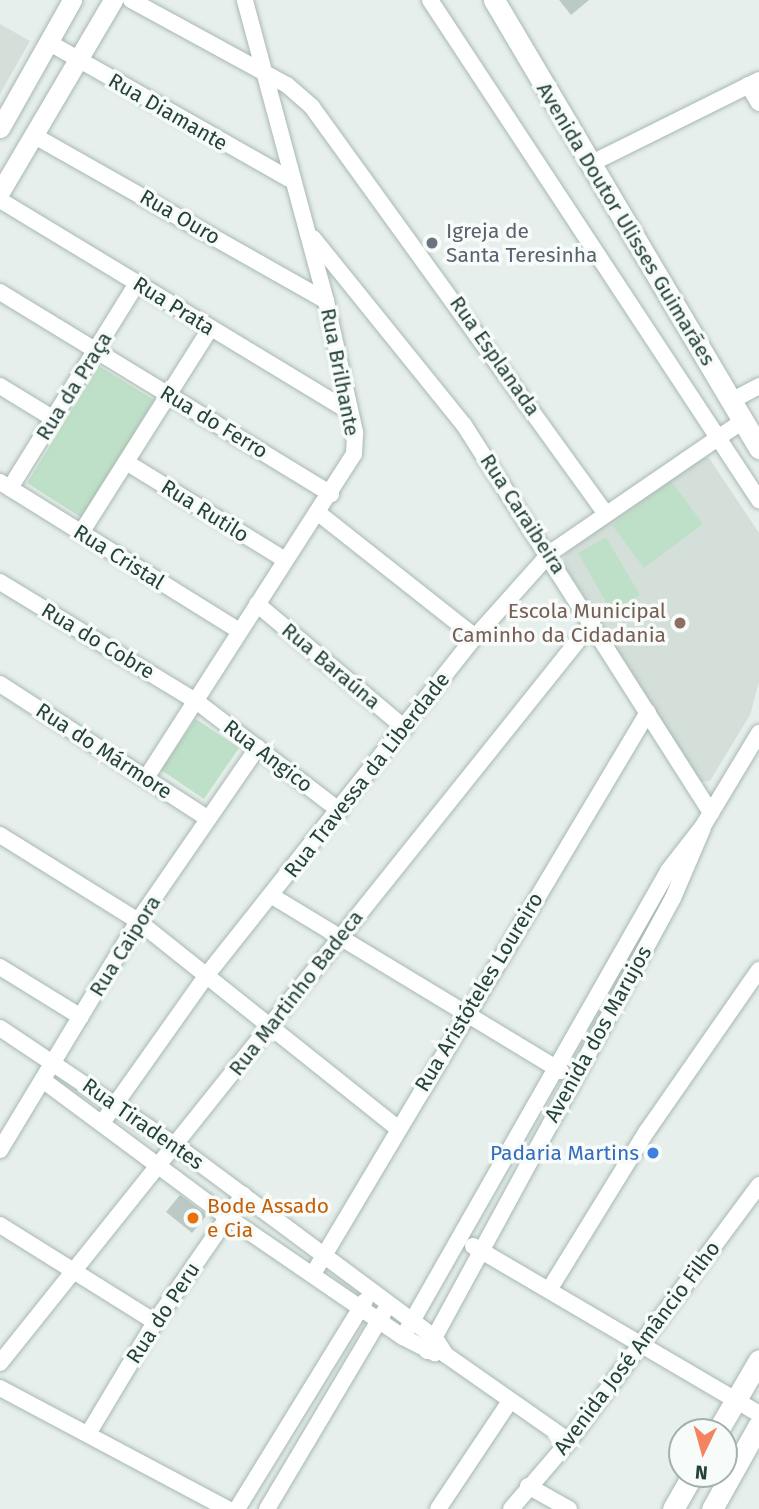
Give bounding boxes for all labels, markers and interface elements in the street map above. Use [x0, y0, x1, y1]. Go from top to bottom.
street label: Rua Diamante [104, 68, 232, 156]
street label: Avenida Doutor Ulisses Guimarães [531, 78, 721, 370]
street label: Rua Ouro [135, 184, 225, 250]
place label: Igreja de Santa Teresinha [446, 218, 597, 268]
marker: Igreja de Santa Teresinha [424, 235, 440, 251]
street label: Rua Prata [129, 271, 219, 341]
street label: Rua Esplanada [444, 291, 546, 421]
street label: Rua Brilhante [315, 306, 365, 438]
street label: Rua da Praça [31, 327, 117, 445]
street label: Rua do Ferro [156, 380, 272, 464]
street label: Rua Caraibeira [475, 449, 571, 579]
street label: Rua Rutilo [156, 474, 254, 548]
street label: Rua Cristal [69, 519, 169, 595]
street label: Rua do Cobre [37, 597, 159, 685]
place label: Escola Municipal Caminho da Cidadania [452, 598, 666, 648]
marker: Escola Municipal Caminho da Cidadania [672, 615, 688, 631]
street label: Rua Baraúna [277, 618, 385, 714]
street label: Rua Travessa da Liberdade [279, 667, 455, 883]
street label: Rua do Mármore [31, 698, 177, 804]
street label: Rua Angico [218, 714, 318, 798]
street label: Rua Aristóteles Loureiro [410, 888, 548, 1096]
street label: Rua Caipora [84, 891, 166, 1001]
street label: Rua Martinho Badeca [224, 905, 368, 1081]
street label: Avenida dos Marujos [539, 941, 657, 1127]
street label: Rua Tiradentes [77, 1073, 209, 1175]
place label: Padaria Martins [490, 1140, 639, 1166]
marker: Padaria Martins [645, 1145, 661, 1161]
place label: Bode Assado e Cia [207, 1193, 329, 1243]
marker: Bode Assado e Cia [185, 1210, 201, 1226]
street label: Avenida José Amâncio Filho [548, 1236, 726, 1460]
street label: Rua do Peru [121, 1258, 205, 1368]
north arrow [668, 1418, 738, 1488]
text: N [694, 1460, 709, 1484]

